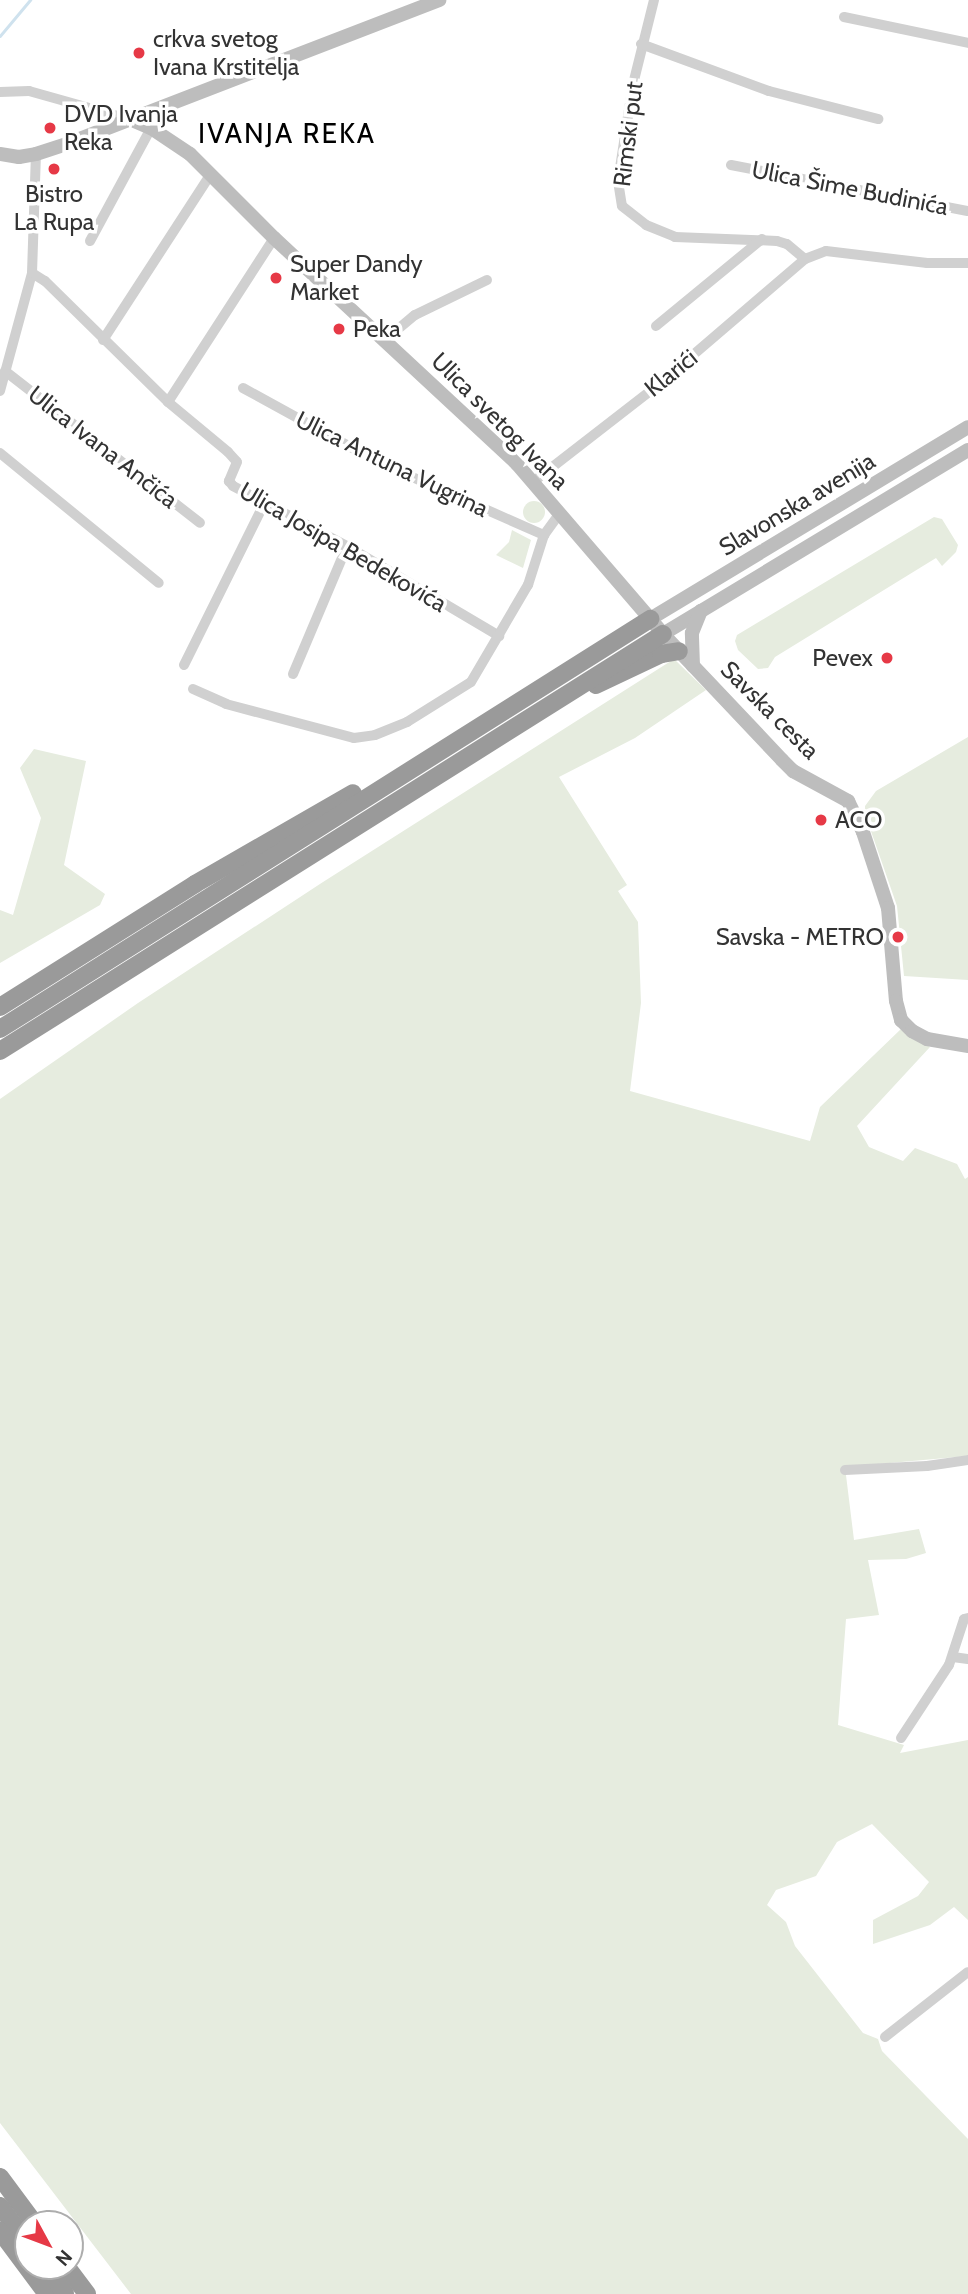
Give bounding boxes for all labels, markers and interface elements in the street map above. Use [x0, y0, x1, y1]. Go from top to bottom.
place label: crkva svetog Ivana Krstitelja [153, 25, 299, 81]
marker: crkva svetog Ivana Krstitelja [131, 45, 147, 61]
street label: Rimski put [607, 80, 649, 188]
place label: DVD Ivanja Reka [64, 100, 178, 156]
district label: IVANJA REKA [199, 116, 375, 150]
marker: DVD Ivanja Reka [42, 120, 58, 136]
street label: Ulica Šime Budinića [749, 155, 951, 221]
marker: Bistro La Rupa [46, 161, 62, 177]
place label: Bistro La Rupa [14, 180, 94, 236]
place label: Super Dandy Market [290, 250, 423, 306]
marker: Super Dandy Market [268, 270, 284, 286]
place label: Peka [353, 315, 401, 343]
marker: Peka [331, 321, 347, 337]
street label: Klarići [639, 343, 703, 403]
street label: Ulica svetog Ivana [425, 346, 575, 496]
street label: Ulica Ivana Ančića [23, 380, 183, 514]
street label: Ulica Antuna Vugrina [291, 405, 493, 523]
street label: Slavonska avenija [714, 446, 880, 562]
street label: Ulica Josipa Bedekovića [234, 476, 452, 618]
place label: Pevex [812, 644, 873, 672]
marker: Pevex [879, 650, 895, 666]
street label: Savska cesta [715, 655, 825, 765]
place label: ACO [835, 806, 882, 834]
marker: ACO [813, 812, 829, 828]
place label: Savska - METRO [716, 923, 884, 951]
marker: Savska - METRO [890, 929, 906, 945]
north arrow [14, 2210, 84, 2280]
text: N [51, 2245, 77, 2270]

